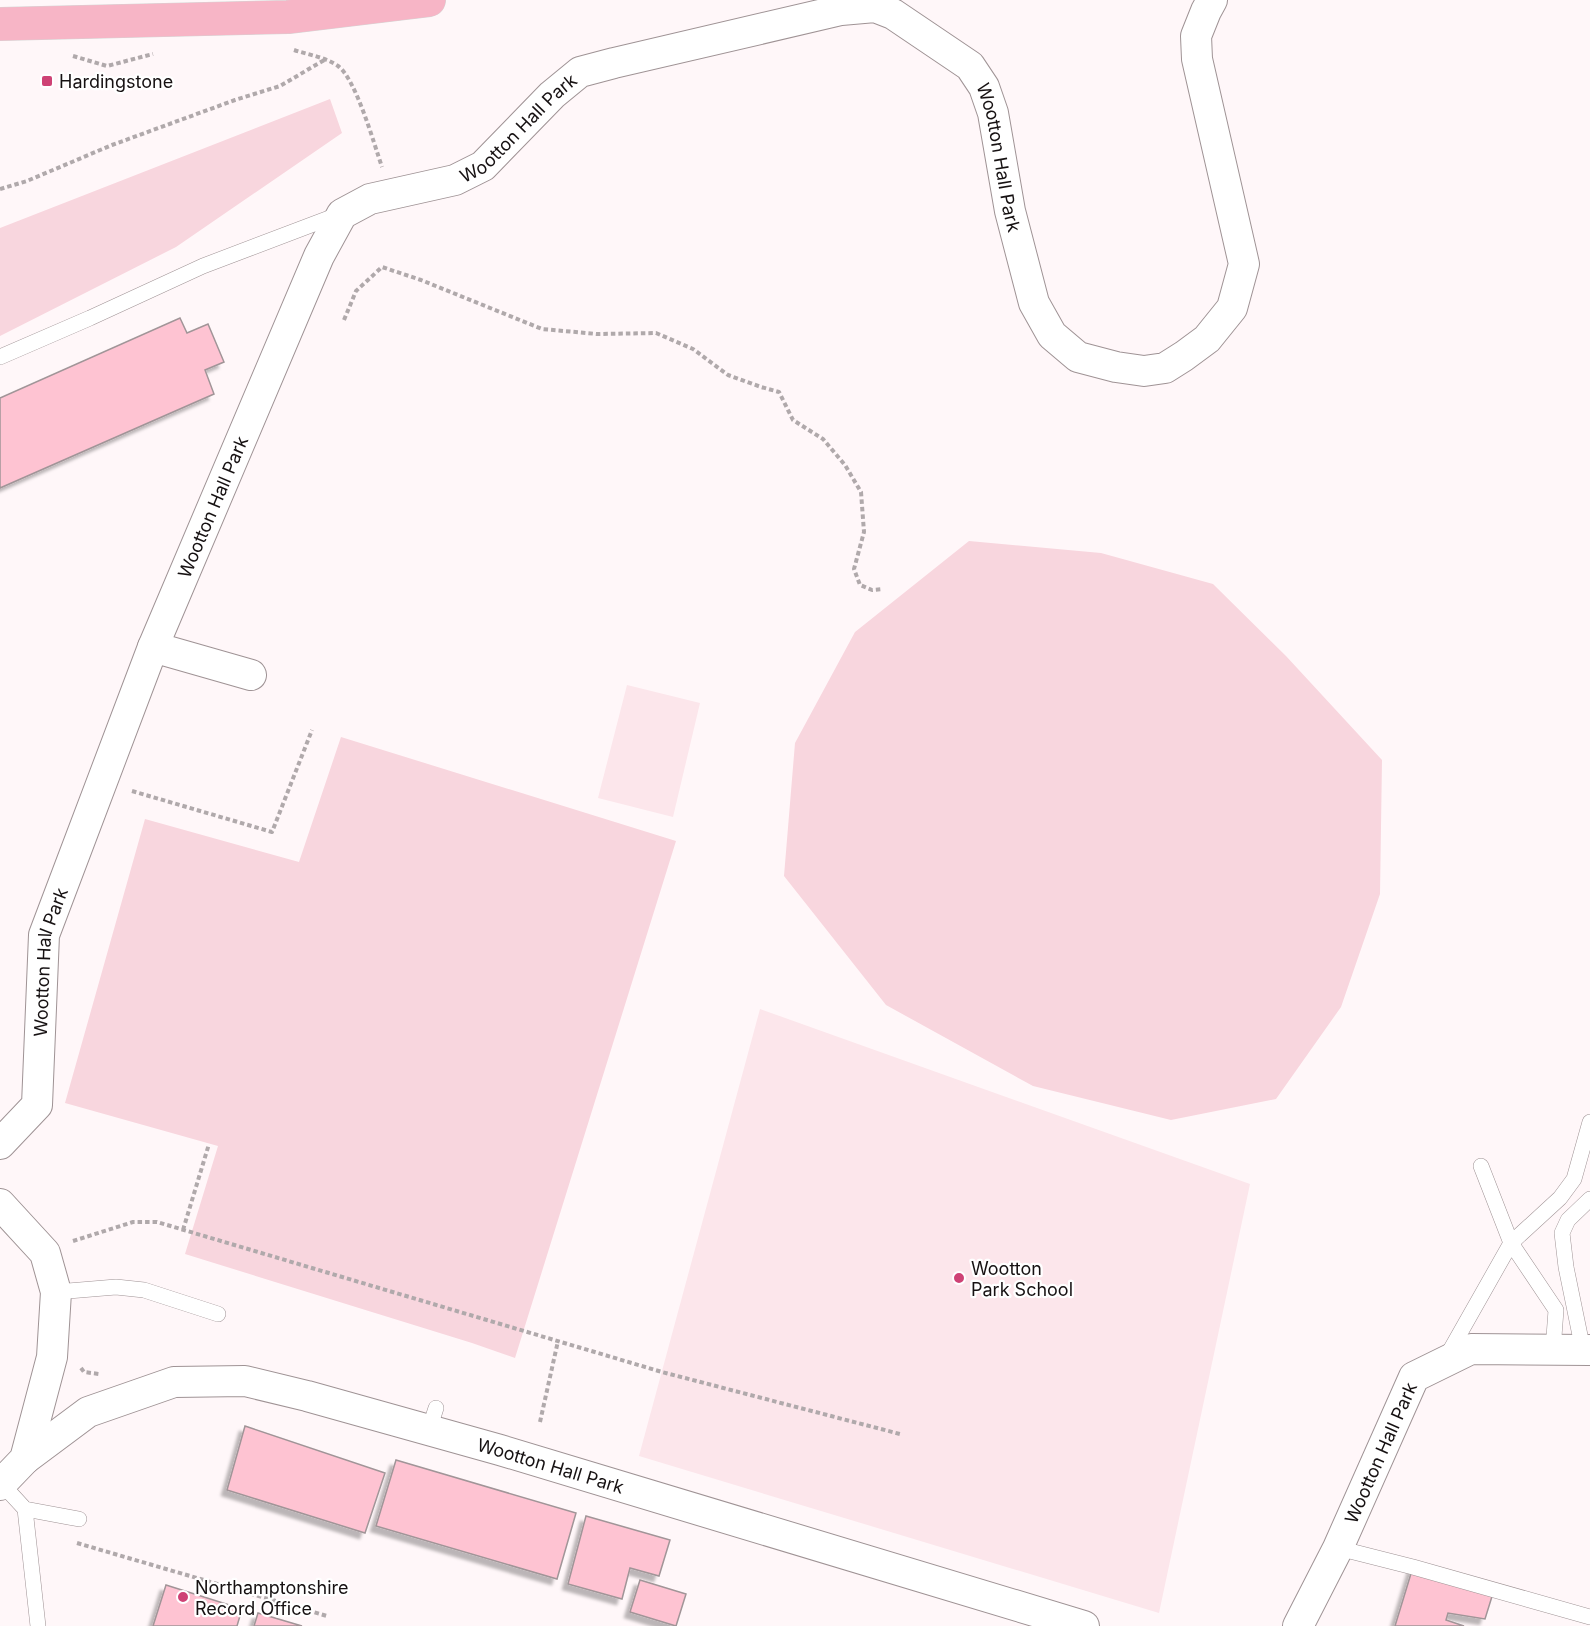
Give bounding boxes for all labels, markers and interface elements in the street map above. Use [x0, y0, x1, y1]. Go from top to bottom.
street label: Wootton Hall Park [456, 69, 581, 186]
place label: Hardingstone [59, 71, 173, 92]
marker: Hardingstone [40, 74, 54, 88]
street label: Wootton Hall Park [973, 80, 1026, 234]
street label: Wootton Hall Park [173, 433, 252, 581]
street label: Wootton Hall Park [29, 884, 72, 1037]
place label: Wootton Park School [971, 1258, 1073, 1300]
marker: Wootton Park School [952, 1271, 966, 1285]
street label: Wootton Hall Park [1340, 1379, 1421, 1526]
street label: Wootton Hall Park [475, 1434, 627, 1497]
place label: Northamptonshire Record Office [195, 1577, 348, 1619]
marker: Northamptonshire Record Office [176, 1590, 190, 1604]

